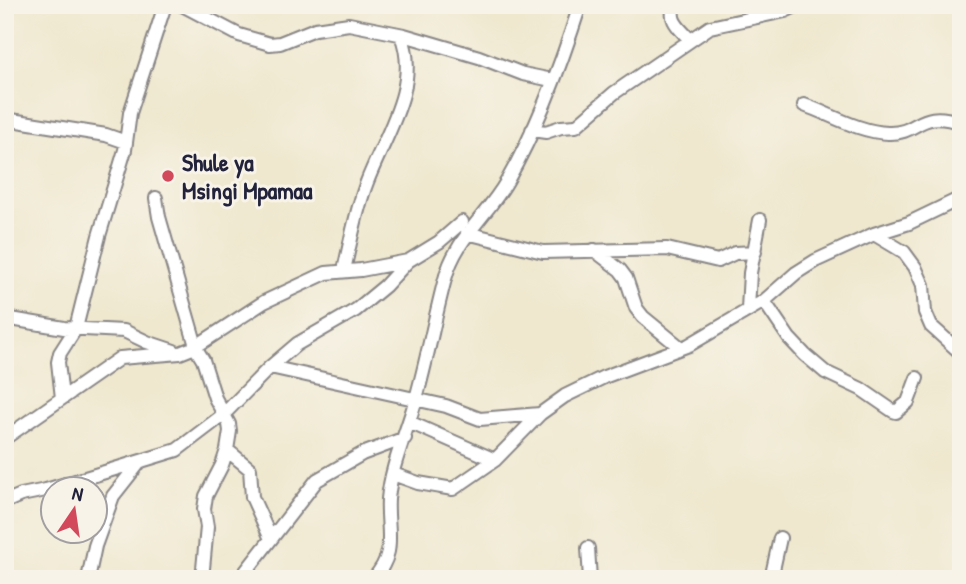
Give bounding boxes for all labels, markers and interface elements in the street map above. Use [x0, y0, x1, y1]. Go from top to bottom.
place label: Shule ya Msingi Mpamaa [182, 146, 313, 207]
marker: Shule ya Msingi Mpamaa [160, 168, 176, 184]
north arrow [38, 476, 108, 546]
text: N [70, 480, 86, 507]

